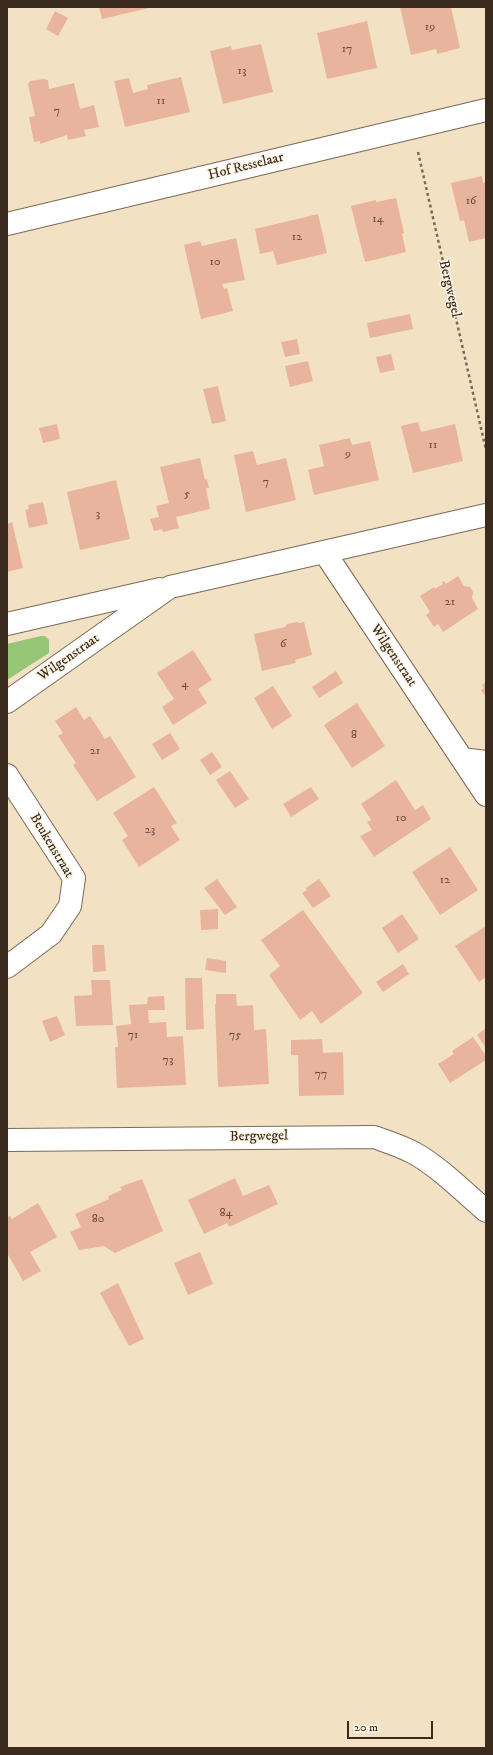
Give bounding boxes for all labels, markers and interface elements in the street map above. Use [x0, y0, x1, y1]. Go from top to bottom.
house number: 19 [425, 21, 435, 35]
house number: 17 [342, 43, 352, 57]
house number: 13 [238, 65, 246, 79]
house number: 11 [157, 95, 165, 109]
house number: 7 [54, 105, 60, 119]
street label: Hof Resselaar [206, 150, 286, 184]
house number: 16 [466, 195, 476, 209]
house number: 14 [372, 213, 384, 227]
house number: 12 [292, 231, 302, 245]
house number: 10 [210, 256, 220, 270]
street label: Bergwegel [434, 259, 464, 319]
house number: 11 [429, 439, 437, 453]
house number: 9 [345, 448, 351, 462]
house number: 7 [263, 476, 269, 490]
house number: 5 [184, 488, 190, 502]
house number: 3 [96, 508, 100, 522]
house number: 21 [445, 596, 455, 610]
street label: Wilgenstraat [366, 622, 420, 690]
street label: Wilgenstraat [35, 631, 103, 685]
house number: 6 [280, 638, 286, 652]
house number: 4 [182, 678, 188, 692]
house number: 8 [351, 729, 357, 743]
house number: 21 [90, 745, 100, 759]
street label: Beukenstraat [25, 811, 77, 881]
house number: 10 [396, 812, 406, 826]
house number: 23 [145, 824, 155, 838]
house number: 12 [440, 874, 450, 888]
house number: 71 [128, 1029, 138, 1043]
house number: 75 [229, 1029, 241, 1043]
house number: 73 [163, 1054, 173, 1068]
house number: 77 [315, 1068, 327, 1082]
street label: Bergwegel [230, 1128, 288, 1146]
house number: 84 [220, 1207, 232, 1221]
house number: 80 [92, 1213, 104, 1227]
scale bar [349, 1713, 435, 1739]
text: 20 m [354, 1720, 378, 1735]

